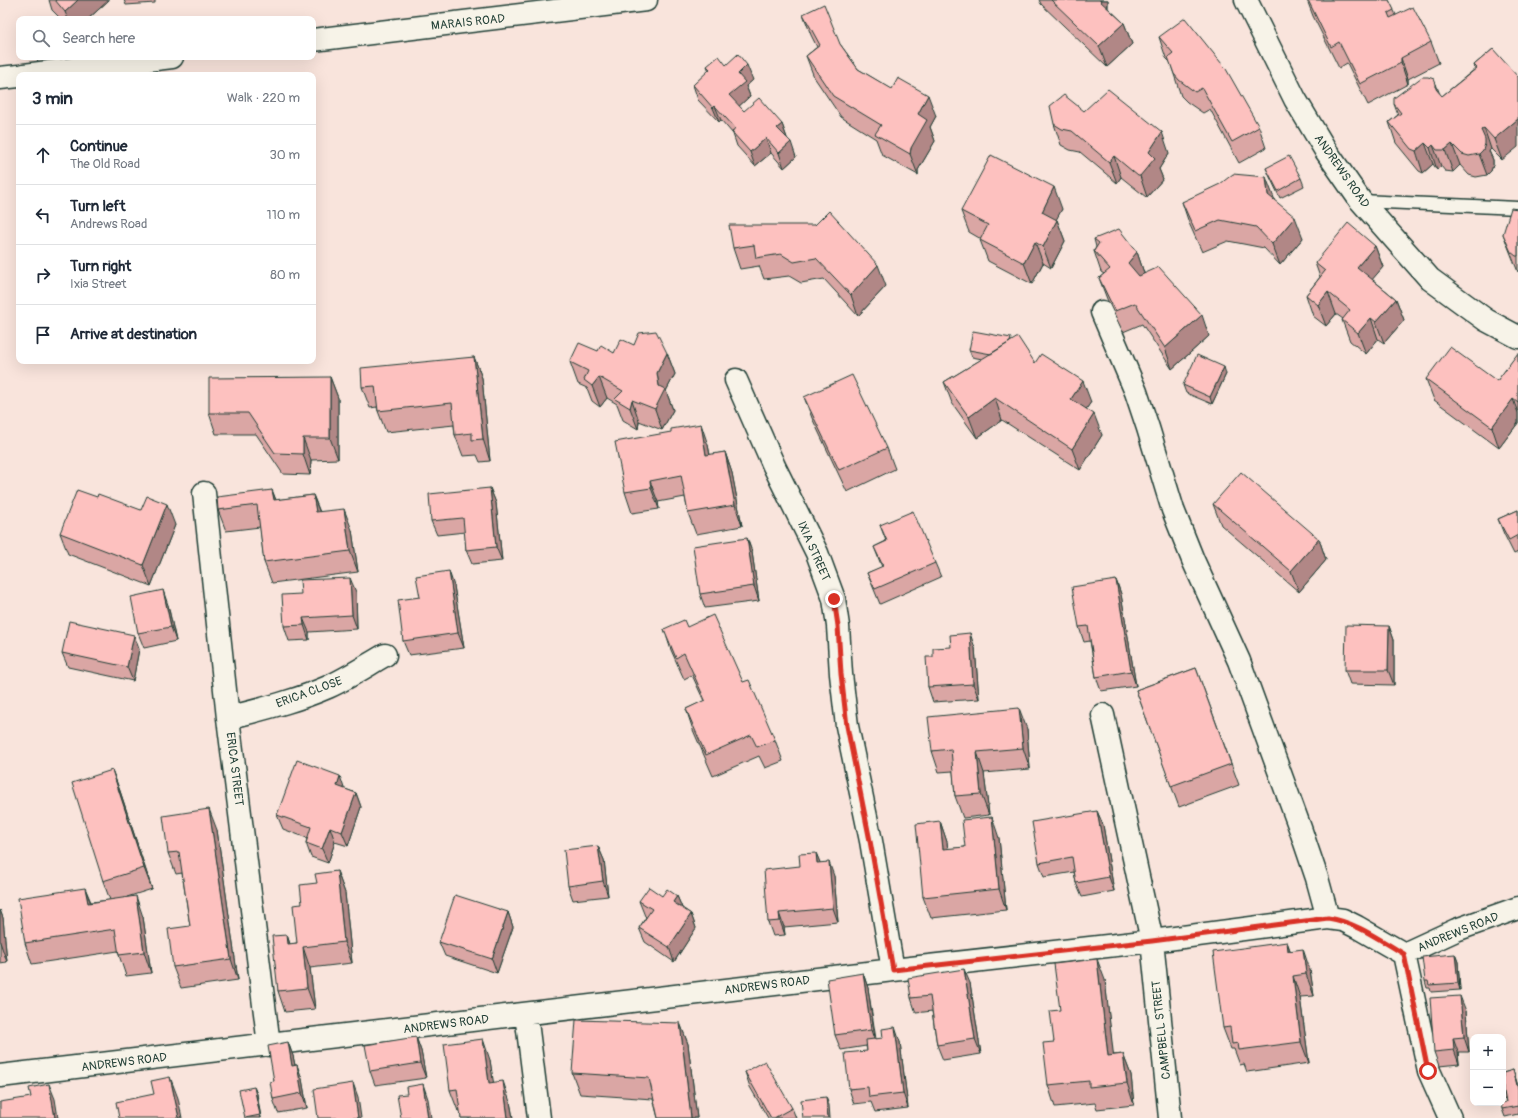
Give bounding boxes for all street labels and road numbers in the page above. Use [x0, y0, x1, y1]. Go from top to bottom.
street label: MARAIS ROAD [430, 11, 506, 34]
street label: ANDREWS ROAD [1311, 132, 1373, 211]
street label: IXIA STREET [794, 519, 833, 584]
street label: ERICA CLOSE [274, 674, 344, 711]
street label: ERICA STREET [223, 731, 247, 807]
street label: ANDREWS ROAD [1415, 909, 1501, 956]
street label: ANDREWS ROAD [723, 973, 811, 998]
street label: CAMPBELL STREET [1149, 979, 1174, 1080]
street label: ANDREWS ROAD [402, 1012, 490, 1037]
street label: ANDREWS ROAD [80, 1050, 168, 1075]

